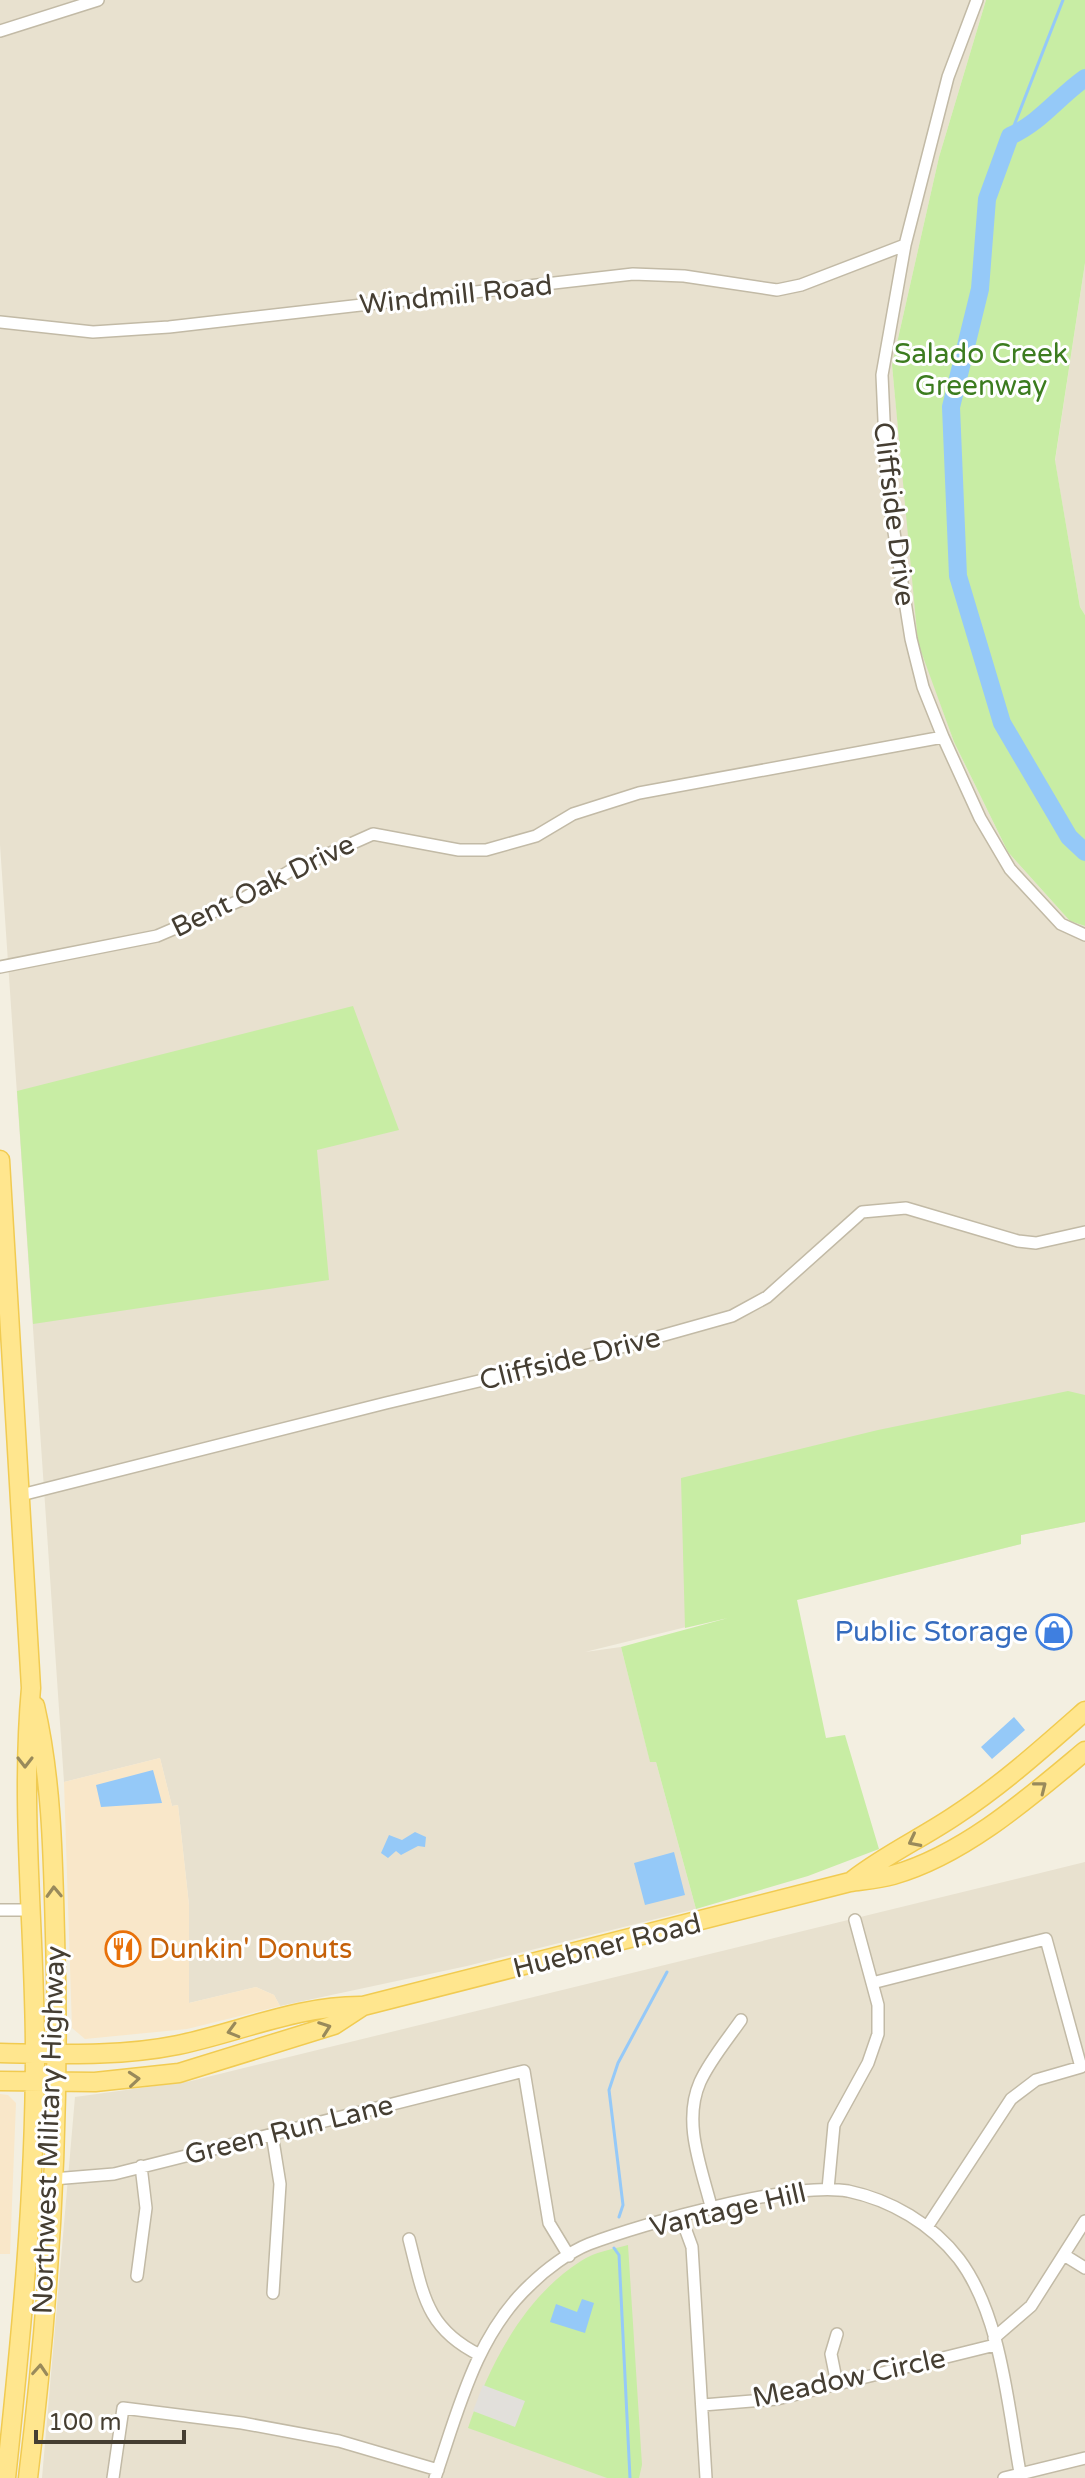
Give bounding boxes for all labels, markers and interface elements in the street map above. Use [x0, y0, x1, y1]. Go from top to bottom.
street label: Windmill Road [358, 268, 554, 322]
park label: Salado Creek Greenway [894, 337, 1068, 403]
street label: Cliffside Drive [866, 420, 922, 608]
street label: Bent Oak Drive [166, 827, 360, 945]
street label: Cliffside Drive [476, 1320, 664, 1398]
shop icon: Public Storage [1035, 1613, 1073, 1651]
place label: Public Storage [834, 1615, 1028, 1649]
one-way arrow [17, 1757, 34, 1769]
one-way arrow [1032, 1783, 1046, 1797]
one-way arrow [908, 1832, 922, 1847]
one-way arrow [45, 1885, 62, 1898]
street label: Huebner Road [509, 1906, 705, 1986]
restaurant icon: Dunkin' Donuts [104, 1930, 142, 1968]
place label: Dunkin' Donuts [149, 1932, 352, 1966]
street label: Northwest Military Highway [26, 1945, 72, 2315]
one-way arrow [317, 2021, 331, 2038]
one-way arrow [226, 2022, 240, 2038]
one-way arrow [128, 2071, 141, 2088]
street label: Green Run Lane [181, 2088, 397, 2172]
street label: Vantage Hill [647, 2176, 809, 2244]
street label: Meadow Circle [749, 2341, 949, 2415]
one-way arrow [31, 2363, 48, 2376]
scale bar [36, 2394, 184, 2444]
text: 100 m [48, 2408, 122, 2437]

